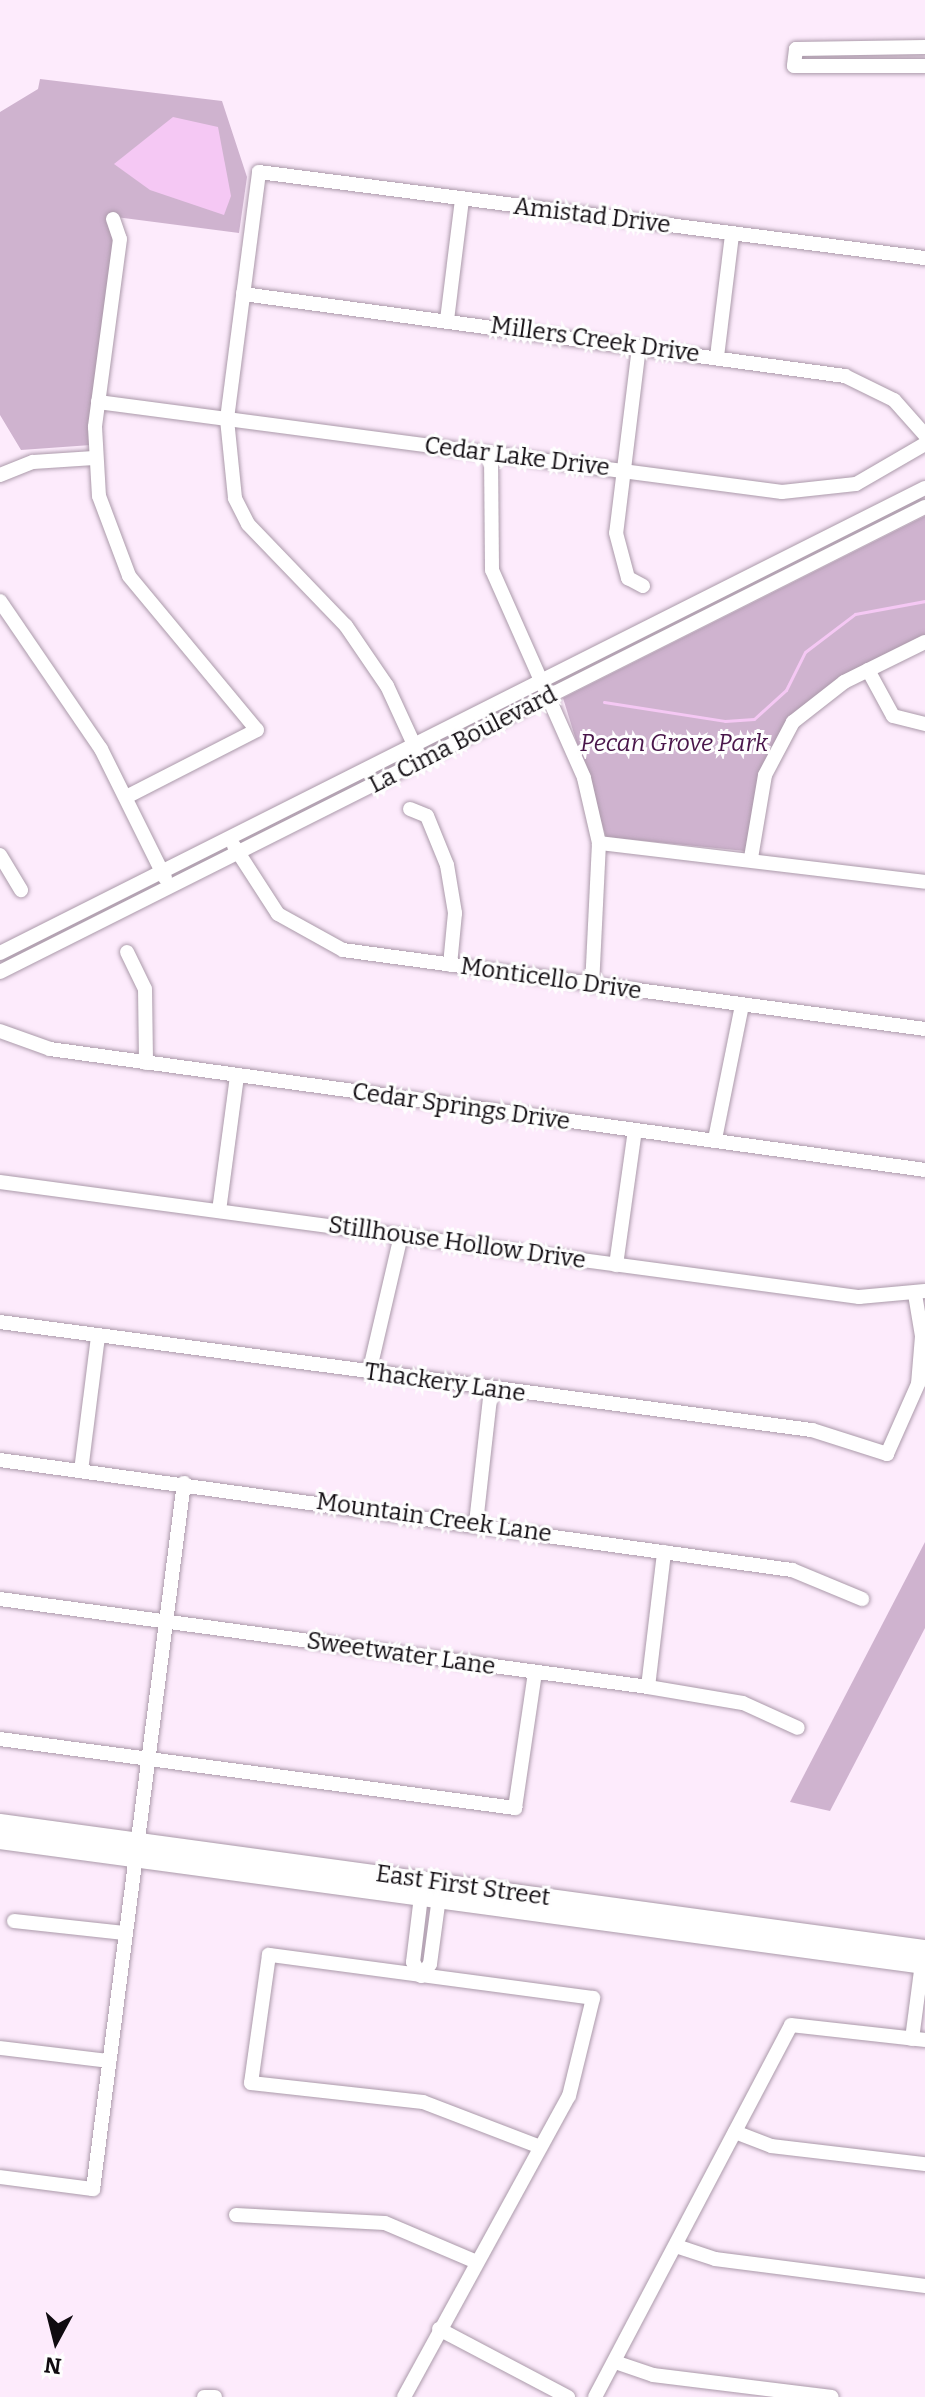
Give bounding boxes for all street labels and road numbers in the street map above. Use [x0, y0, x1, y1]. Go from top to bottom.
street label: Amistad Drive [512, 192, 672, 240]
street label: Millers Creek Drive [489, 311, 701, 369]
street label: Cedar Lake Drive [423, 431, 611, 483]
street label: La Cima Boulevard [364, 680, 562, 800]
street label: Monticello Drive [459, 952, 643, 1006]
street label: Cedar Springs Drive [350, 1077, 572, 1137]
street label: Stillhouse Hollow Drive [326, 1211, 588, 1275]
street label: Thackery Lane [363, 1357, 527, 1409]
street label: Mountain Creek Lane [314, 1487, 554, 1549]
street label: Sweetwater Lane [305, 1627, 497, 1681]
street label: East First Street [374, 1860, 552, 1912]

